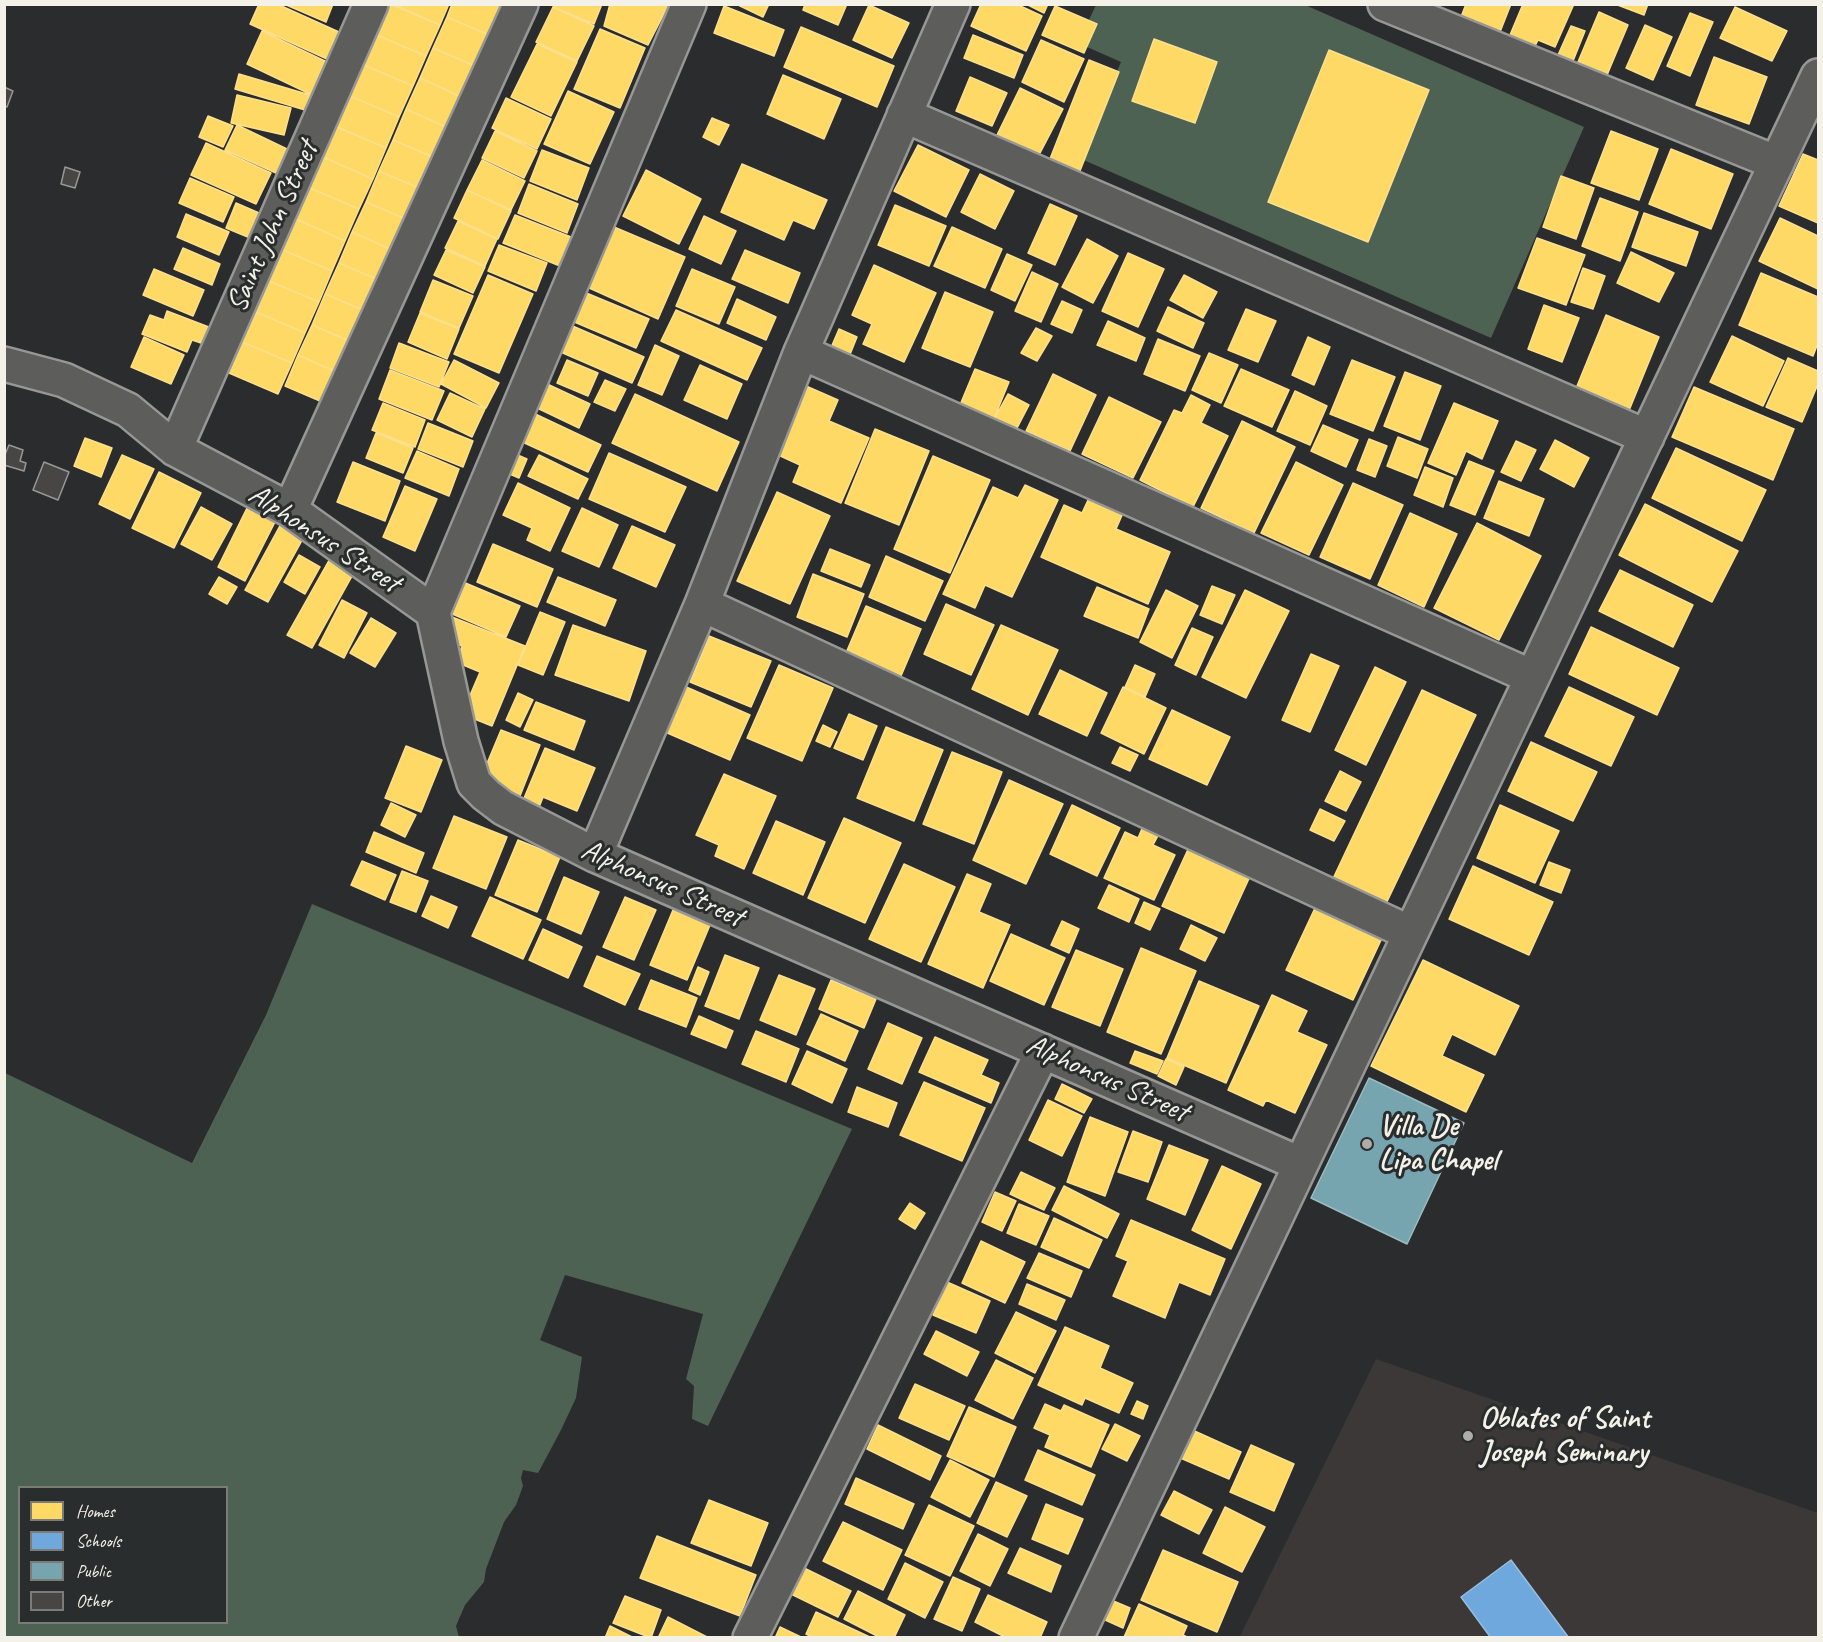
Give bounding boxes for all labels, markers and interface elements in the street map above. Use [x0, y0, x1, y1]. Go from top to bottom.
street label: Saint John Street [219, 136, 327, 318]
street label: Alphonsus Street [242, 477, 406, 601]
street label: Alphonsus Street [576, 832, 748, 936]
street label: Alphonsus Street [1021, 1027, 1193, 1131]
place label: Villa De Lipa Chapel [1379, 1109, 1497, 1180]
marker: Villa De Lipa Chapel [1360, 1137, 1374, 1151]
place label: Oblates of Saint Joseph Seminary [1480, 1401, 1650, 1472]
marker: Oblates of Saint Joseph Seminary [1461, 1429, 1475, 1443]
legend [18, 1486, 228, 1624]
text: Homes [76, 1500, 115, 1522]
text: Schools [76, 1530, 121, 1552]
text: Public [76, 1560, 111, 1582]
text: Other [76, 1590, 112, 1612]

